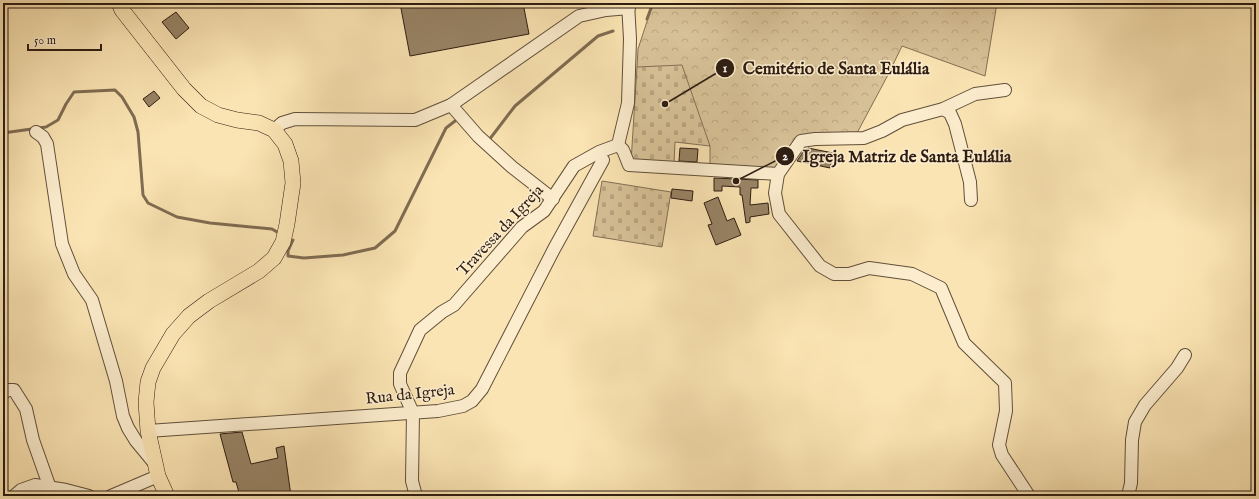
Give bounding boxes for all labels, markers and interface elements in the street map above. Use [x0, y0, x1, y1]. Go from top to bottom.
scale bar [28, 26, 101, 52]
text: 50 m [34, 33, 56, 48]
callout: Cemitério de Santa Eulália [715, 53, 937, 82]
text: Cemitério de Santa Eulália [743, 59, 930, 80]
text: 1 [723, 61, 728, 76]
callout: Igreja Matriz de Santa Eulália [775, 142, 1020, 171]
text: Igreja Matriz de Santa Eulália [803, 147, 1012, 168]
text: 2 [782, 149, 788, 164]
street label: Travessa da Igreja [454, 181, 548, 281]
street label: Rua da Igreja [365, 380, 455, 410]

